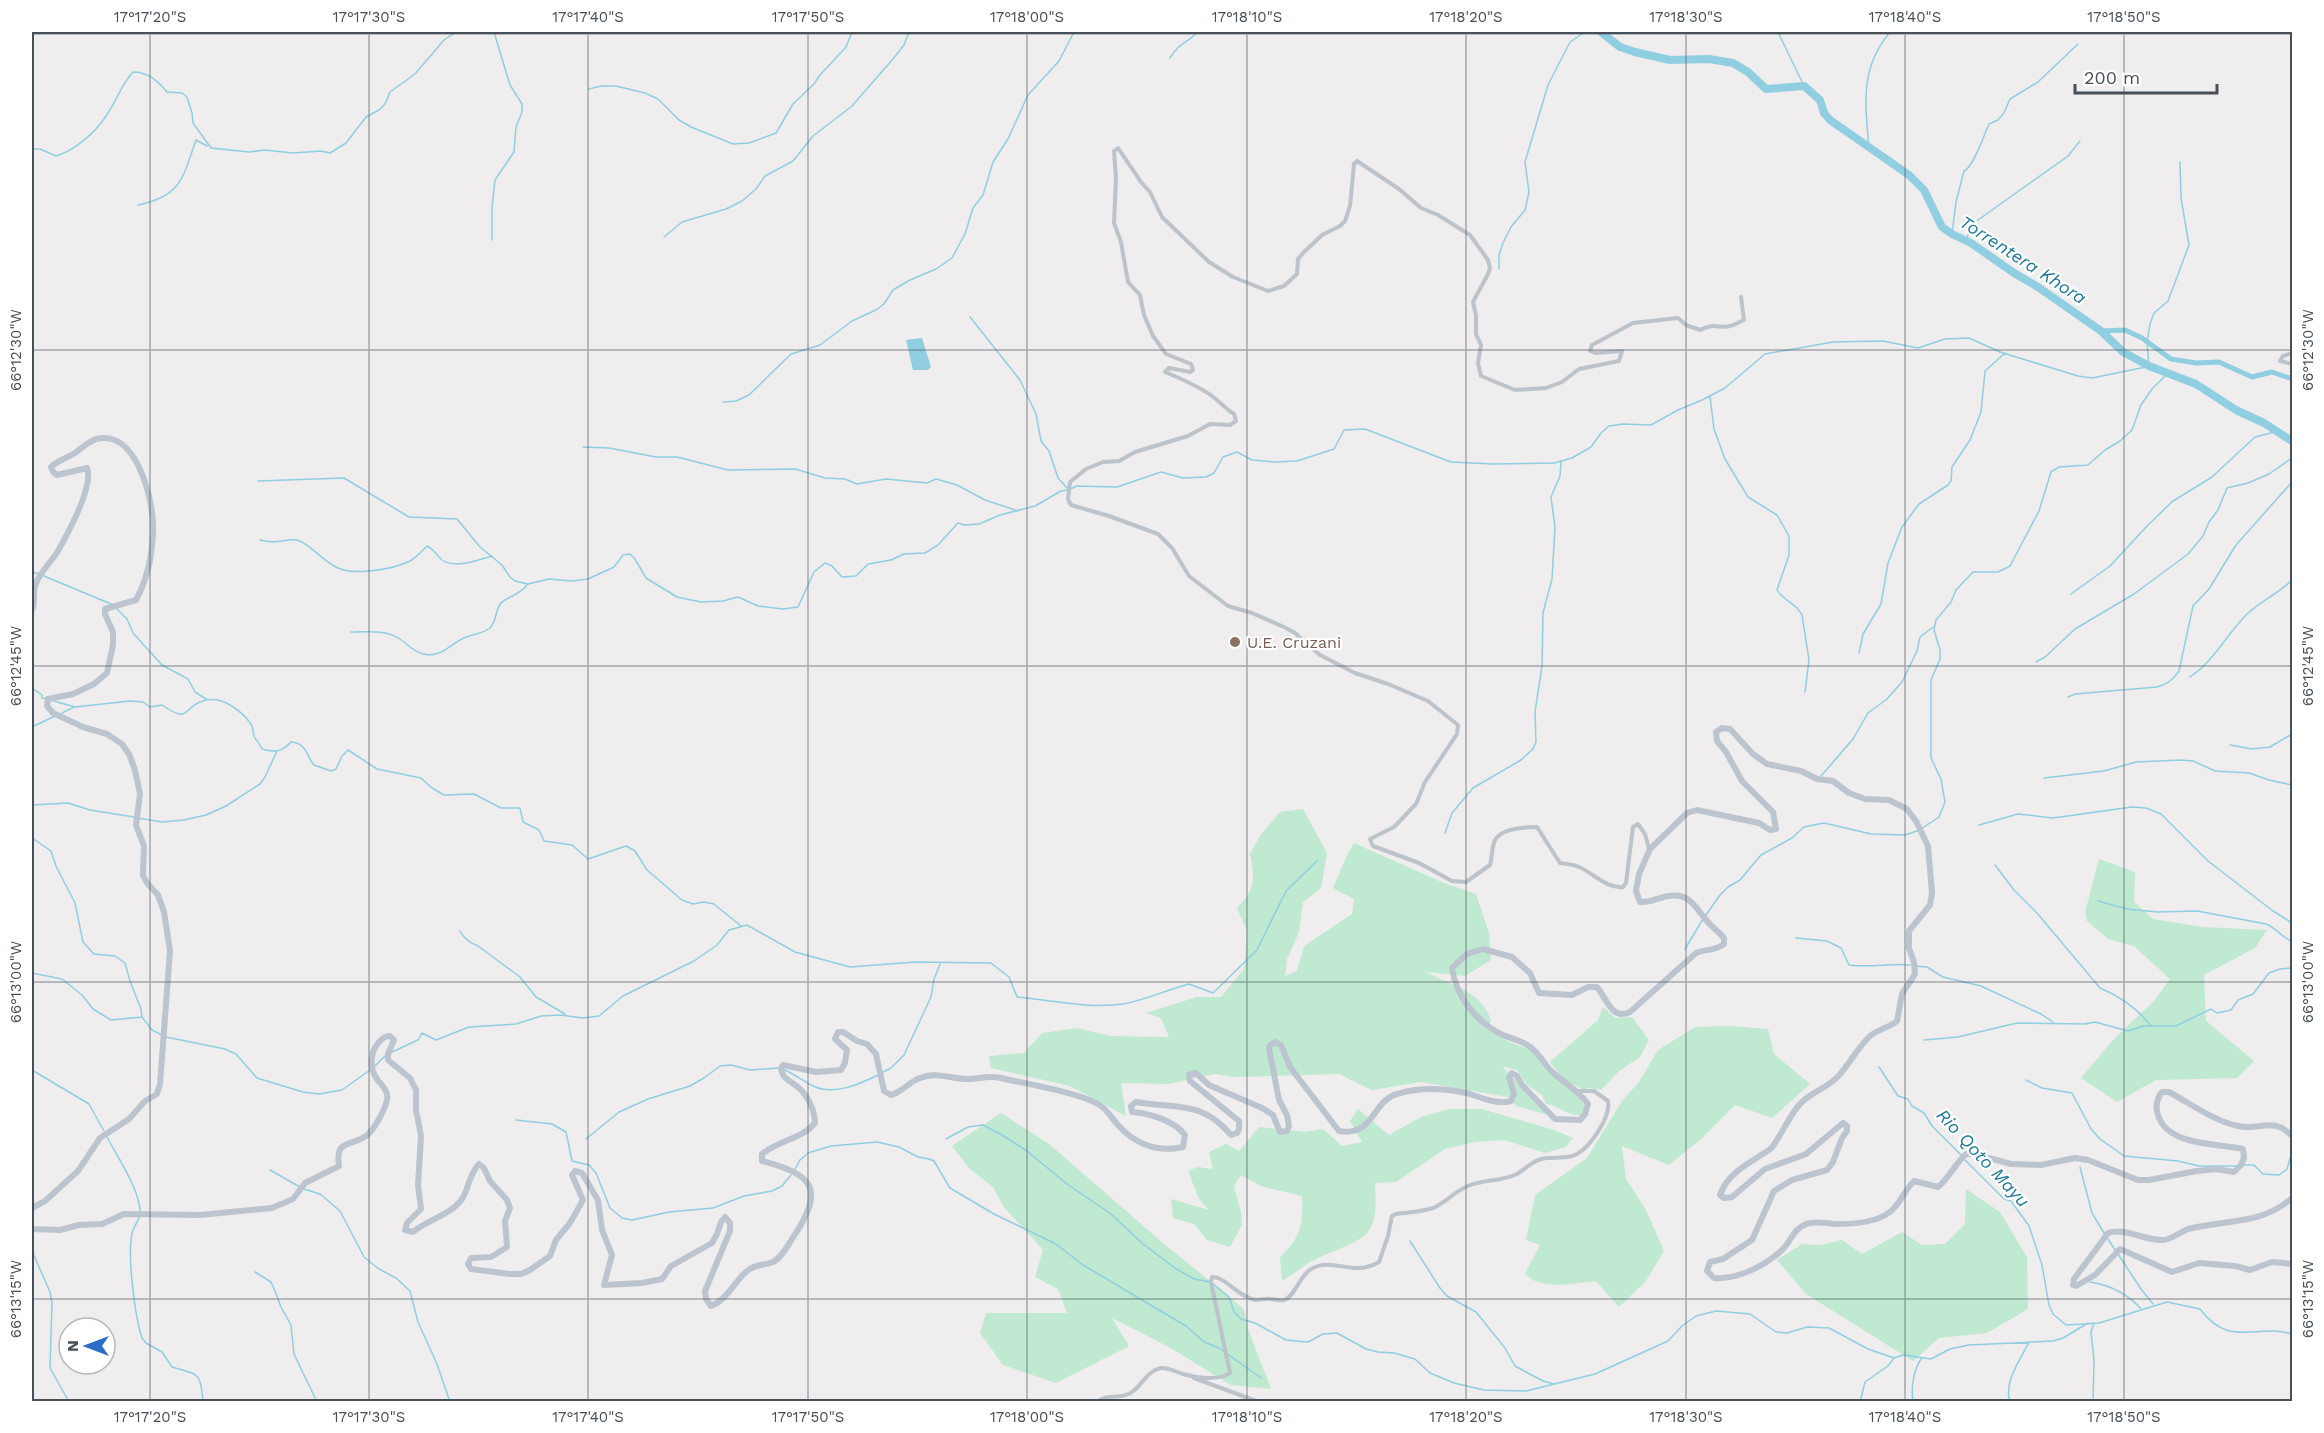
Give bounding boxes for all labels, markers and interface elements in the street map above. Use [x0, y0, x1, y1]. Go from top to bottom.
text: 17°17'20"S [114, 8, 186, 26]
text: 17°17'30"S [333, 8, 405, 26]
text: 17°17'40"S [552, 8, 624, 26]
text: 17°17'50"S [772, 8, 844, 26]
text: 17°18'00"S [990, 8, 1064, 26]
text: 17°18'10"S [1212, 8, 1282, 26]
text: 17°18'20"S [1429, 8, 1503, 26]
text: 17°18'30"S [1649, 8, 1723, 26]
text: 17°18'40"S [1869, 8, 1941, 26]
text: 17°18'50"S [2087, 8, 2161, 26]
scale bar [2075, 57, 2218, 95]
text: 200 m [2084, 67, 2140, 88]
water label: Torrentera Khora [1956, 211, 2090, 308]
text: 66°12'30"W [7, 309, 25, 391]
text: 66°12'30"W [2299, 309, 2317, 391]
text: 66°12'45"W [7, 626, 25, 706]
text: 66°12'45"W [2299, 626, 2317, 706]
place label: U.E. Cruzani [1247, 633, 1341, 652]
marker: U.E. Cruzani [1228, 635, 1242, 649]
text: 66°13'00"W [7, 941, 25, 1023]
text: 66°13'00"W [2299, 941, 2317, 1023]
water label: Rio Qoto Mayu [1933, 1104, 2034, 1211]
text: 66°13'15"W [7, 1260, 25, 1338]
text: 66°13'15"W [2299, 1260, 2317, 1338]
north arrow [57, 1316, 117, 1376]
text: N [63, 1340, 82, 1352]
text: 17°17'20"S [114, 1408, 186, 1426]
text: 17°17'30"S [333, 1408, 405, 1426]
text: 17°17'40"S [552, 1408, 624, 1426]
text: 17°17'50"S [772, 1408, 844, 1426]
text: 17°18'00"S [990, 1408, 1064, 1426]
text: 17°18'10"S [1212, 1408, 1282, 1426]
text: 17°18'20"S [1429, 1408, 1503, 1426]
text: 17°18'30"S [1649, 1408, 1723, 1426]
text: 17°18'40"S [1869, 1408, 1941, 1426]
text: 17°18'50"S [2087, 1408, 2161, 1426]

